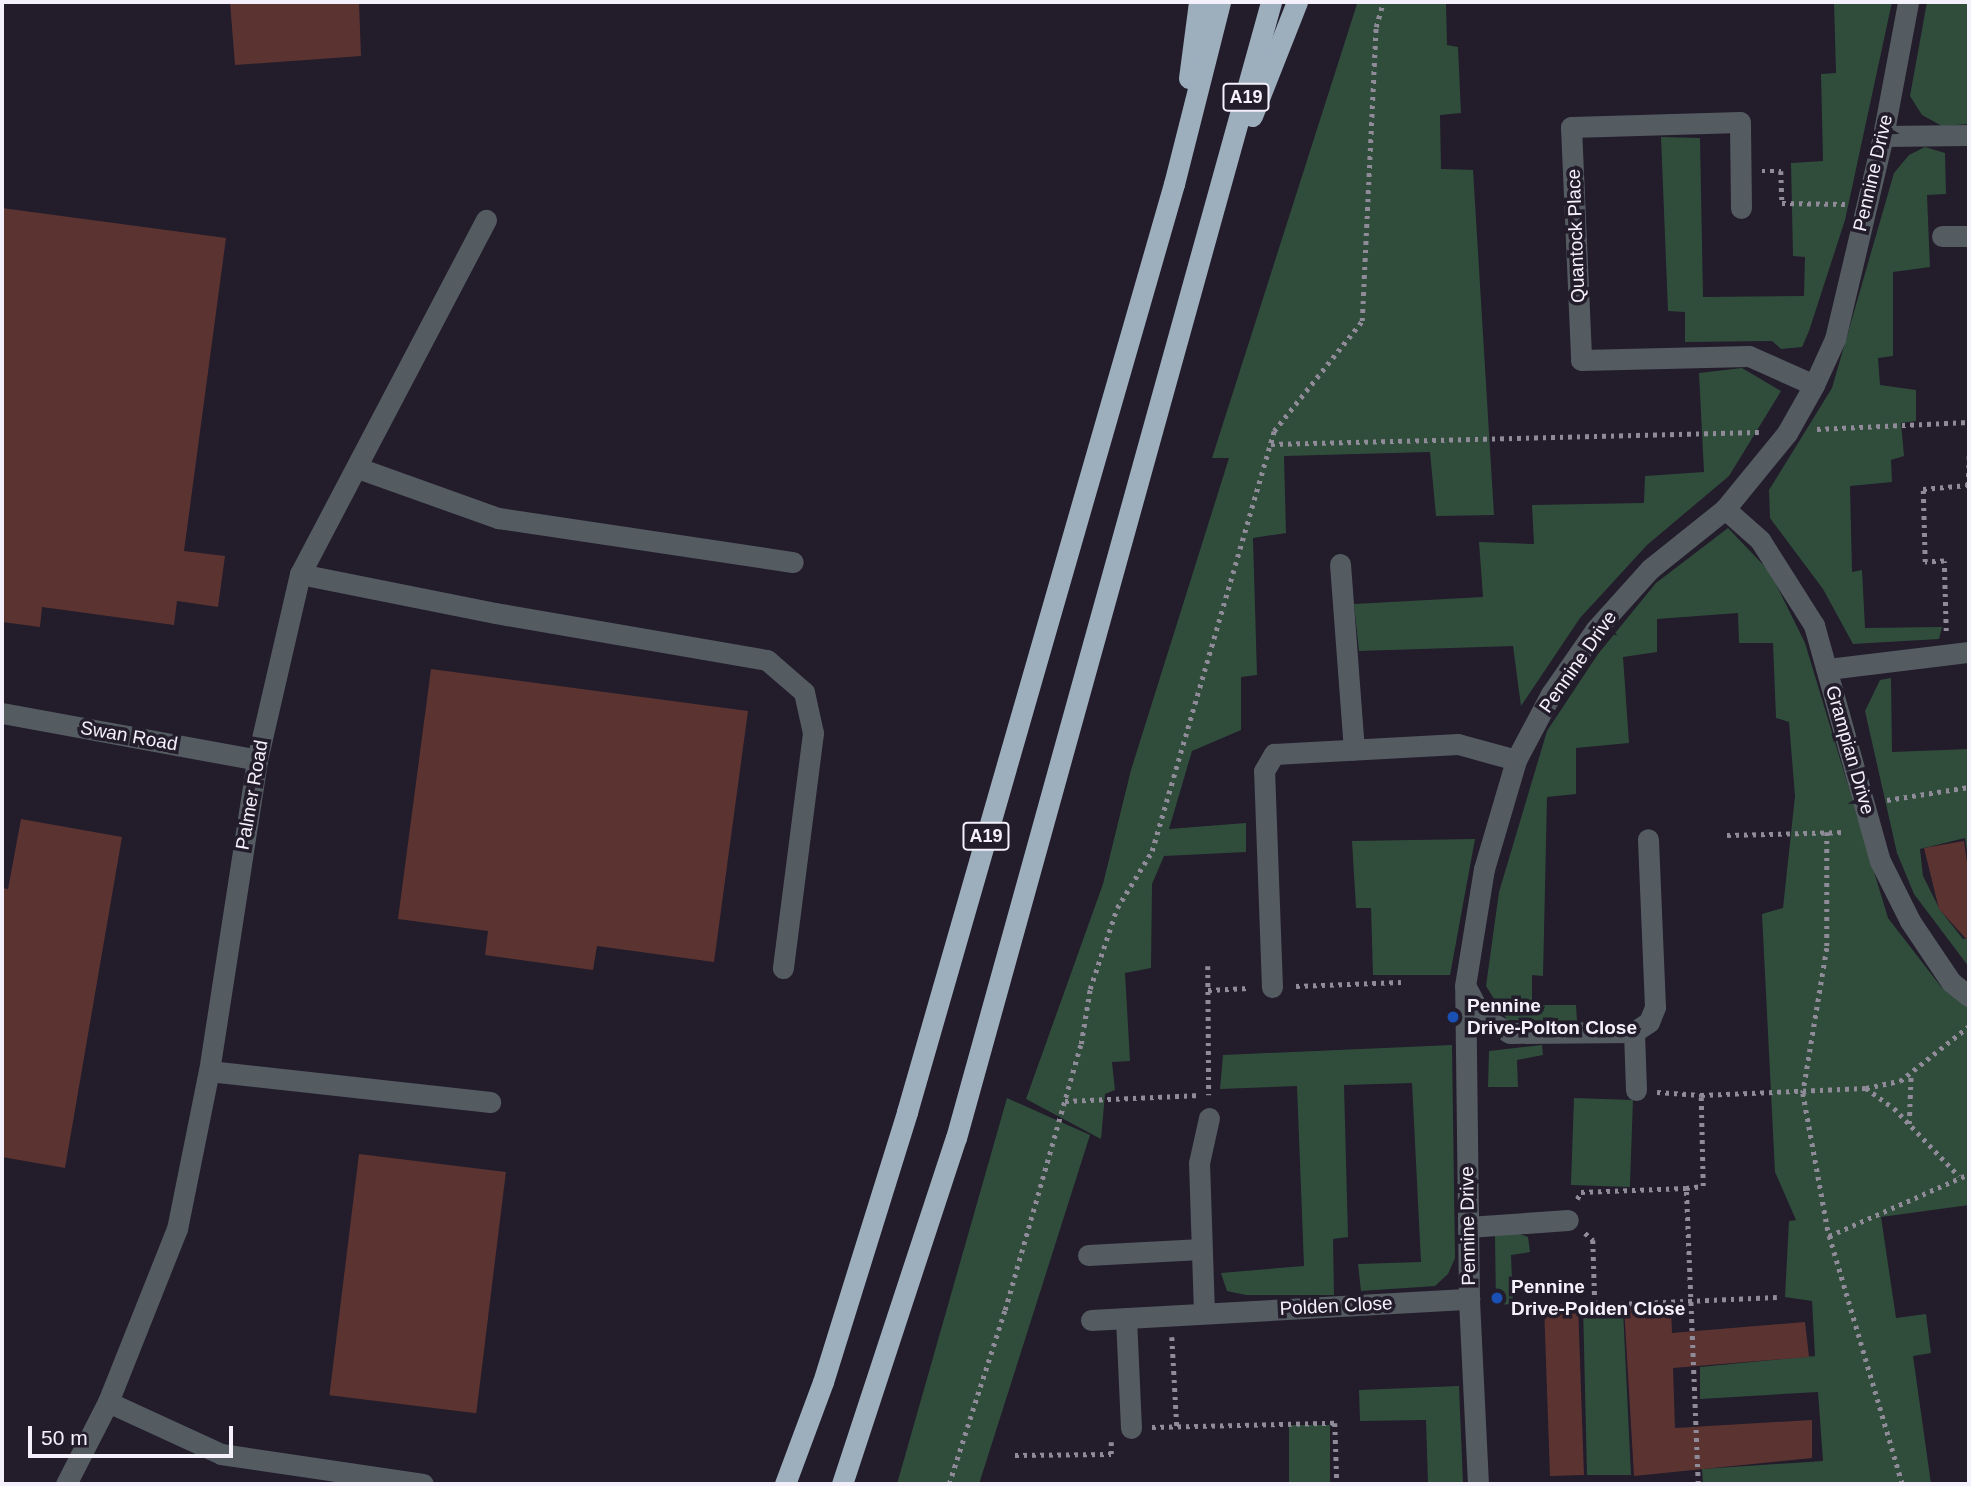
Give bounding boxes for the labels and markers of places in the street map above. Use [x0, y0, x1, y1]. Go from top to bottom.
place label: Pennine Drive-Polton Close [1467, 995, 1637, 1039]
marker: Pennine Drive-Polton Close [1445, 1009, 1461, 1025]
place label: Pennine Drive-Polden Close [1511, 1276, 1685, 1320]
marker: Pennine Drive-Polden Close [1489, 1290, 1505, 1306]

